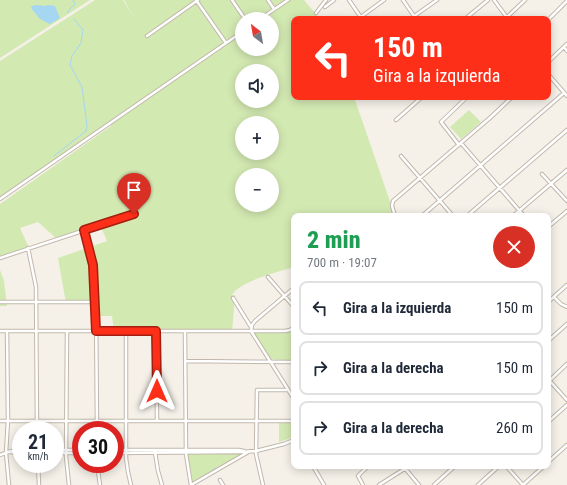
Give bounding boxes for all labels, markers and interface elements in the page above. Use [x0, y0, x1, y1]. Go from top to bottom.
north arrow [235, 12, 279, 56]
map controls [235, 12, 279, 212]
text: 150 m [373, 31, 443, 64]
icon: left [307, 32, 359, 84]
button: sound [235, 64, 279, 108]
text: Gira a la izquierda [373, 65, 500, 86]
button: + [235, 116, 279, 160]
button: − [235, 168, 279, 212]
pin [117, 173, 151, 214]
icon: arrive [123, 179, 145, 201]
text: 2 min [307, 226, 361, 254]
button: close [493, 226, 535, 268]
text: 700 m · 19:07 [307, 255, 377, 270]
icon: left [309, 297, 331, 319]
text: Gira a la izquierda [343, 299, 451, 317]
text: 150 m [496, 299, 533, 317]
icon: right [309, 357, 331, 379]
text: Gira a la derecha [343, 359, 444, 377]
text: 150 m [496, 359, 533, 377]
position arrow [136, 370, 178, 412]
icon: right [309, 417, 331, 439]
text: Gira a la derecha [343, 419, 444, 437]
text: 260 m [496, 419, 533, 437]
speed limit sign: 30 [72, 421, 124, 473]
text: 21 [28, 430, 48, 454]
text: km/h [28, 451, 48, 462]

